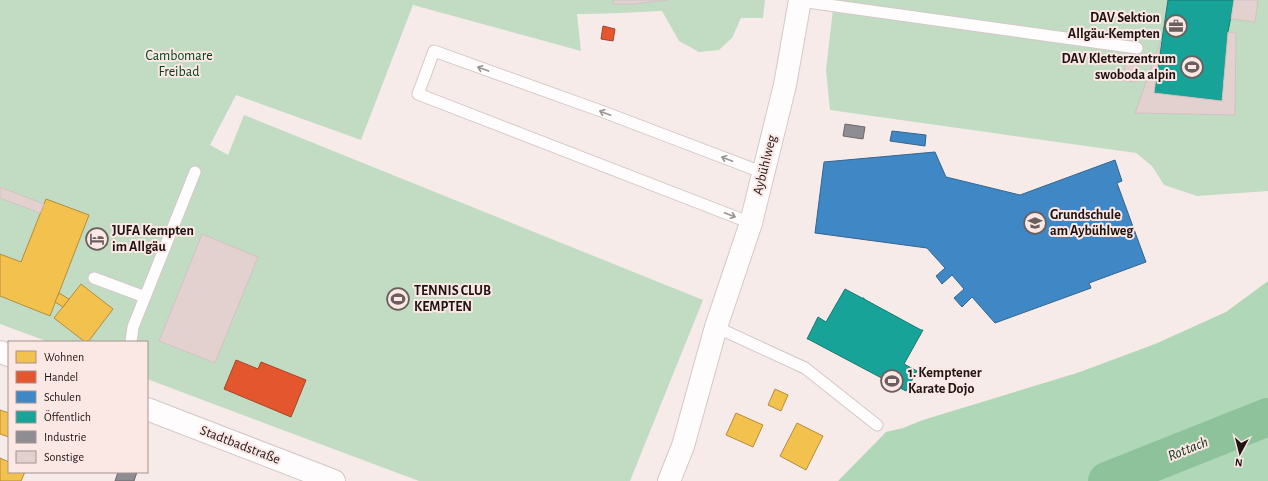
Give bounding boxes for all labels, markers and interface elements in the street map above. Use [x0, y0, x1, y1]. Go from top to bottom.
place label: DAV Sektion Allgäu-Kempten [1068, 11, 1160, 41]
office icon: DAV Sektion Allgäu-Kempten [1163, 13, 1189, 39]
park label: Cambomare Freibad [145, 49, 213, 79]
place label: DAV Kletterzentrum swoboda alpin [1061, 52, 1176, 82]
sports icon: DAV Kletterzentrum swoboda alpin [1179, 54, 1205, 80]
one-way arrow [478, 64, 490, 72]
one-way arrow [600, 109, 612, 117]
street label: Aybühlweg [751, 133, 779, 196]
one-way arrow [721, 155, 734, 162]
place label: Grundschule am Aybühlweg [1050, 208, 1134, 238]
school or university icon: Grundschule am Aybühlweg [1022, 210, 1048, 236]
one-way arrow [724, 212, 736, 220]
place label: JUFA Kempten im Allgäu [112, 224, 194, 254]
hotel icon: JUFA Kempten im Allgäu [84, 226, 110, 252]
place label: TENNIS CLUB KEMPTEN [414, 284, 491, 314]
sports icon: TENNIS CLUB KEMPTEN [385, 286, 411, 312]
legend [8, 341, 148, 473]
text: Wohnen [44, 351, 84, 363]
place label: 1. Kemptener Karate Dojo [908, 366, 982, 396]
sports icon: 1. Kemptener Karate Dojo [879, 368, 905, 394]
text: Handel [44, 371, 78, 383]
text: Schulen [44, 391, 81, 403]
text: Öffentlich [44, 410, 91, 423]
street label: Stadtbadstraße [198, 423, 282, 467]
text: Industrie [44, 431, 86, 443]
north arrow [1220, 433, 1260, 473]
water label: Rottach [1166, 434, 1210, 464]
text: Sonstige [44, 451, 84, 463]
text: N [1234, 457, 1243, 468]

